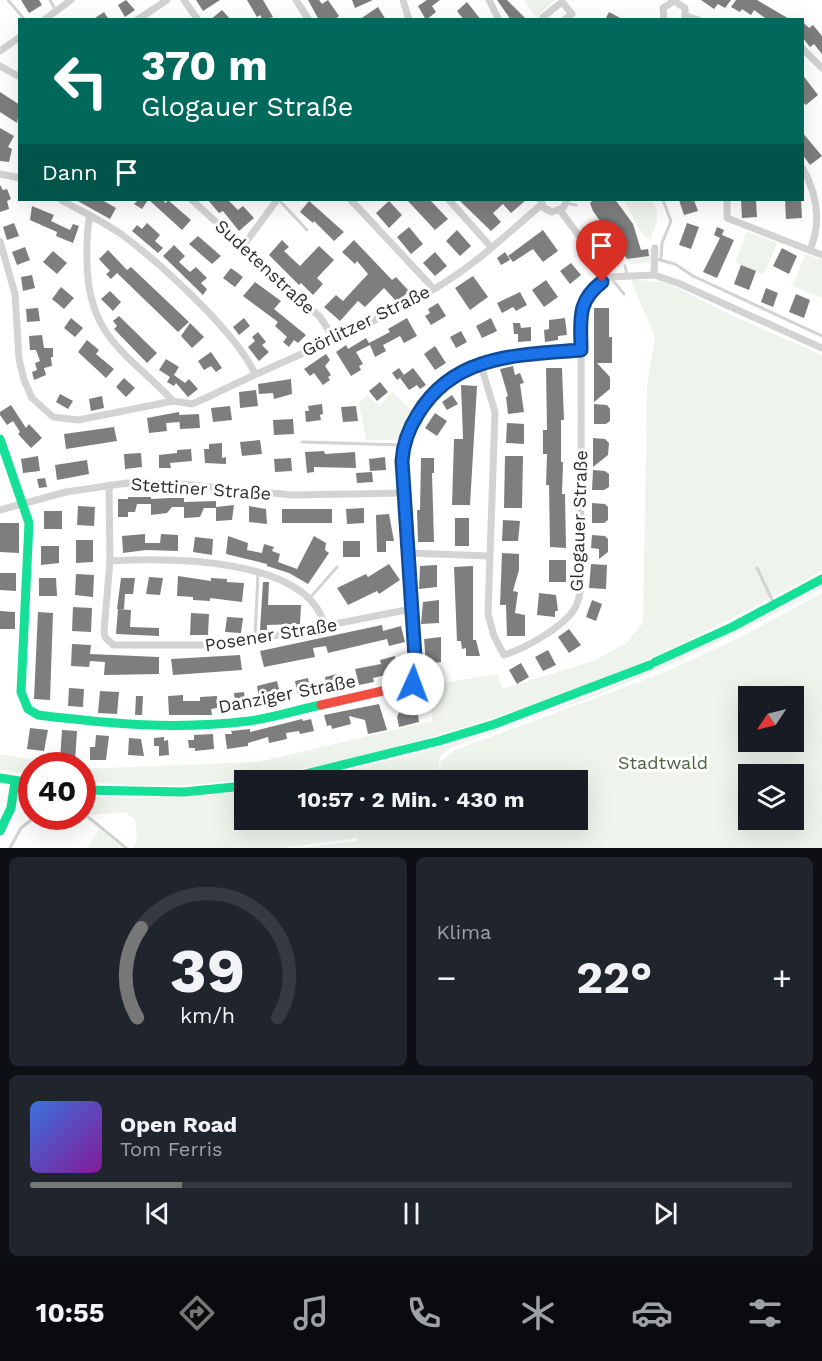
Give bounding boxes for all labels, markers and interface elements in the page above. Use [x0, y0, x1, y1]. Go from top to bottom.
text: 370 m [141, 41, 268, 90]
icon: left [42, 42, 120, 120]
text: Glogauer Straße [141, 91, 353, 123]
icon: arrive [110, 156, 143, 189]
text: Dann [42, 160, 98, 185]
street label: Sudetenstraße [211, 215, 320, 318]
pin [576, 220, 627, 282]
icon: arrive [585, 229, 618, 262]
street label: Görlitzer Straße [298, 280, 433, 361]
street label: Glogauer Straße [566, 450, 591, 592]
street label: Stettiner Straße [130, 473, 272, 504]
street label: Posener Straße [203, 614, 339, 655]
position arrow [381, 652, 445, 716]
street label: Danziger Straße [216, 670, 357, 717]
north arrow [738, 686, 804, 752]
map controls [738, 686, 804, 830]
speed limit sign: 40 [18, 752, 96, 830]
park label: Stadtwald [618, 752, 708, 773]
button: layers [738, 764, 804, 830]
text: 10:57 · 2 Min. · 430 m [298, 787, 524, 812]
text: Klima [437, 920, 491, 944]
text: 39 [170, 934, 245, 1007]
text: 22° [576, 951, 652, 1004]
text: − [437, 958, 456, 997]
text: + [772, 958, 792, 997]
text: km/h [180, 1004, 235, 1029]
text: Open Road [120, 1112, 237, 1137]
text: Tom Ferris [120, 1137, 223, 1161]
icon: previous [141, 1197, 174, 1230]
icon: pause [395, 1197, 428, 1230]
icon: next [649, 1197, 682, 1230]
icon: directions [176, 1292, 218, 1334]
icon: music [290, 1292, 332, 1334]
icon: phone [403, 1292, 445, 1334]
icon: climate [517, 1292, 559, 1334]
icon: car [631, 1292, 673, 1334]
icon: filters [744, 1292, 786, 1334]
text: 10:55 [36, 1297, 104, 1329]

